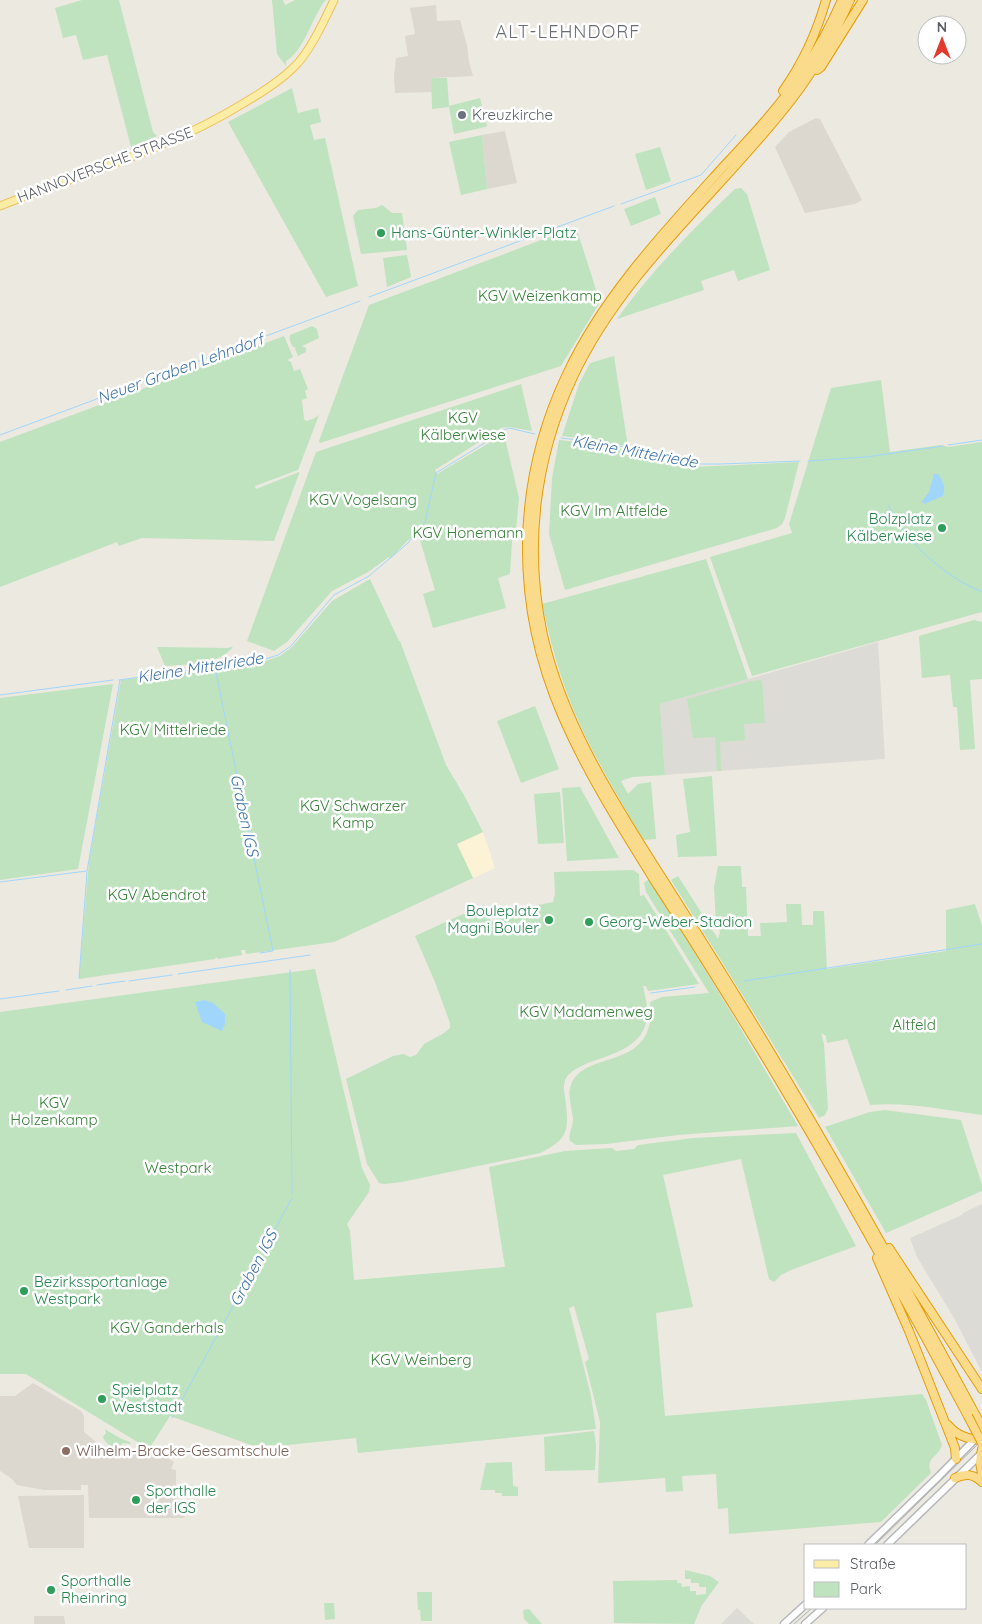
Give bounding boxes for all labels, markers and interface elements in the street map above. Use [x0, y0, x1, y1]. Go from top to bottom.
north arrow [917, 15, 967, 65]
text: N [937, 18, 947, 36]
district label: ALT-LEHNDORF [496, 20, 640, 43]
place label: Kreuzkirche [472, 105, 553, 124]
marker: Kreuzkirche [456, 109, 468, 121]
street label: HANNOVERSCHE STRASSE [14, 122, 195, 207]
place label: Hans-Günter-Winkler-Platz [391, 223, 577, 242]
marker: Hans-Günter-Winkler-Platz [375, 227, 387, 239]
park label: KGV Weizenkamp [478, 286, 602, 305]
water label: Neuer Graben Lehndorf [94, 327, 269, 407]
park label: KGV Kälberwiese [420, 408, 506, 444]
water label: Kleine Mittelriede [571, 430, 700, 472]
park label: KGV Vogelsang [309, 490, 417, 509]
park label: KGV Im Altfelde [560, 501, 668, 520]
place label: Bolzplatz Kälberwiese [847, 509, 932, 545]
marker: Bolzplatz Kälberwiese [936, 522, 948, 534]
park label: KGV Honemann [412, 523, 524, 542]
water label: Kleine Mittelriede [136, 647, 265, 687]
park label: KGV Mittelriede [120, 720, 226, 739]
water label: Graben IGS [227, 772, 264, 860]
park label: KGV Schwarzer Kamp [300, 796, 406, 832]
park label: KGV Abendrot [108, 885, 206, 904]
place label: Bouleplatz Magni Bouler [447, 901, 539, 937]
place label: Georg-Weber-Stadion [599, 912, 752, 931]
marker: Bouleplatz Magni Bouler [543, 914, 555, 926]
marker: Georg-Weber-Stadion [583, 916, 595, 928]
park label: KGV Madamenweg [519, 1002, 653, 1021]
park label: Altfeld [892, 1015, 936, 1034]
park label: KGV Holzenkamp [10, 1093, 98, 1129]
park label: Westpark [145, 1158, 211, 1177]
water label: Graben IGS [225, 1225, 282, 1309]
place label: Bezirkssportanlage Westpark [34, 1272, 167, 1308]
marker: Bezirkssportanlage Westpark [18, 1285, 30, 1297]
park label: KGV Ganderhals [110, 1318, 224, 1337]
park label: KGV Weinberg [370, 1350, 472, 1369]
place label: Spielplatz Weststadt [112, 1380, 183, 1416]
marker: Spielplatz Weststadt [96, 1393, 108, 1405]
place label: Wilhelm-Bracke-Gesamtschule [76, 1441, 289, 1460]
marker: Wilhelm-Bracke-Gesamtschule [60, 1445, 72, 1457]
place label: Sporthalle der IGS [146, 1481, 216, 1517]
marker: Sporthalle der IGS [130, 1494, 142, 1506]
legend [804, 1544, 967, 1609]
text: Straße [850, 1554, 896, 1573]
place label: Sporthalle Rheinring [61, 1571, 131, 1607]
text: Park [850, 1579, 882, 1598]
marker: Sporthalle Rheinring [45, 1584, 57, 1596]

